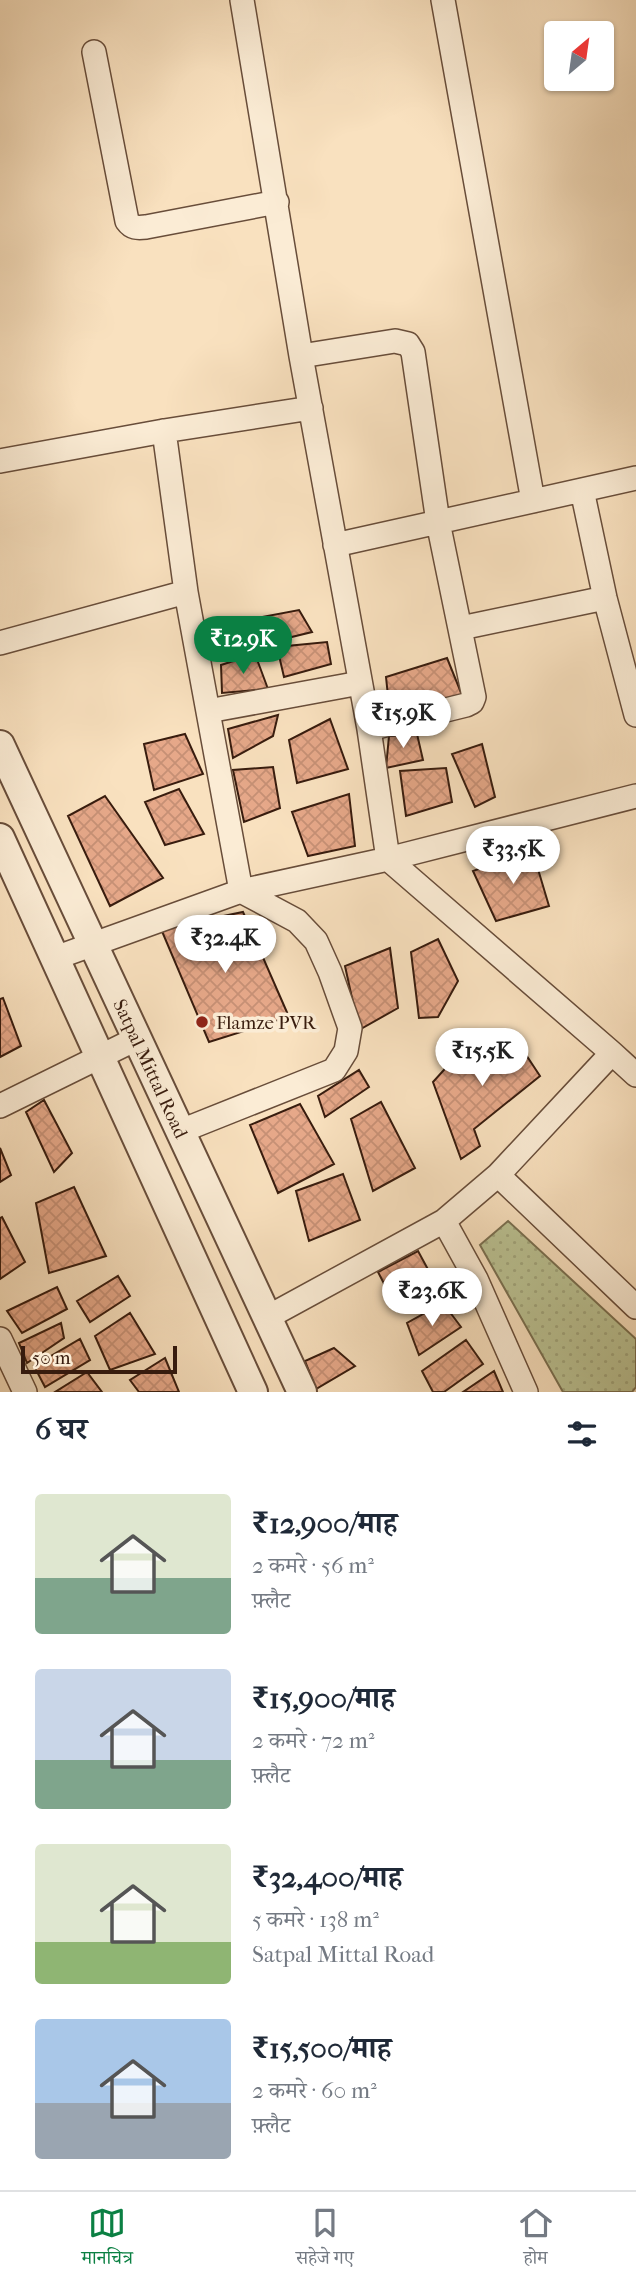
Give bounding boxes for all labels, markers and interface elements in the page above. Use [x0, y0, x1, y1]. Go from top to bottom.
north arrow [544, 21, 614, 91]
map controls [544, 21, 614, 91]
pin: ₹12.9K [186, 616, 300, 676]
text: ₹12.9K [210, 625, 276, 652]
pin: ₹15.9K [346, 690, 460, 750]
text: ₹15.9K [371, 699, 435, 726]
pin: ₹33.5K [456, 826, 570, 886]
text: ₹33.5K [482, 835, 544, 862]
pin: ₹32.4K [168, 916, 282, 975]
text: ₹32.4K [190, 924, 260, 951]
street label: Satpal Mittal Road [108, 996, 192, 1142]
place label: Flamze PVR [216, 1012, 317, 1034]
marker: Flamze PVR [194, 1014, 210, 1030]
pin: ₹15.5K [425, 1028, 539, 1088]
text: ₹15.5K [451, 1037, 513, 1064]
pin: ₹23.6K [375, 1268, 489, 1328]
text: ₹23.6K [398, 1277, 466, 1304]
scale bar [21, 1343, 177, 1375]
text: 50 m [32, 1347, 71, 1369]
text: 6 घर [35, 1412, 87, 1447]
icon: filters [563, 1415, 601, 1453]
text: ₹12,900/माह [252, 1506, 397, 1541]
icon: home [91, 1522, 175, 1606]
text: 2 कमरे · 56 m² [252, 1552, 374, 1579]
text: फ़्लैट [252, 1587, 290, 1614]
text: ₹15,900/माह [252, 1681, 395, 1716]
icon: home [91, 1697, 175, 1781]
text: 2 कमरे · 72 m² [252, 1727, 374, 1754]
text: फ़्लैट [252, 1762, 290, 1789]
text: ₹32,400/माह [252, 1860, 402, 1895]
icon: home [91, 1872, 175, 1956]
text: 5 कमरे · 138 m² [252, 1906, 379, 1933]
text: Satpal Mittal Road [252, 1941, 434, 1968]
text: ₹15,500/माह [252, 2031, 391, 2066]
icon: home [91, 2047, 175, 2131]
text: 2 कमरे · 60 m² [252, 2077, 377, 2104]
text: फ़्लैट [252, 2112, 290, 2139]
tab: मानचित्र [81, 2204, 133, 2276]
tab: सहेजे गए [296, 2204, 354, 2276]
tab: होम [517, 2204, 555, 2276]

